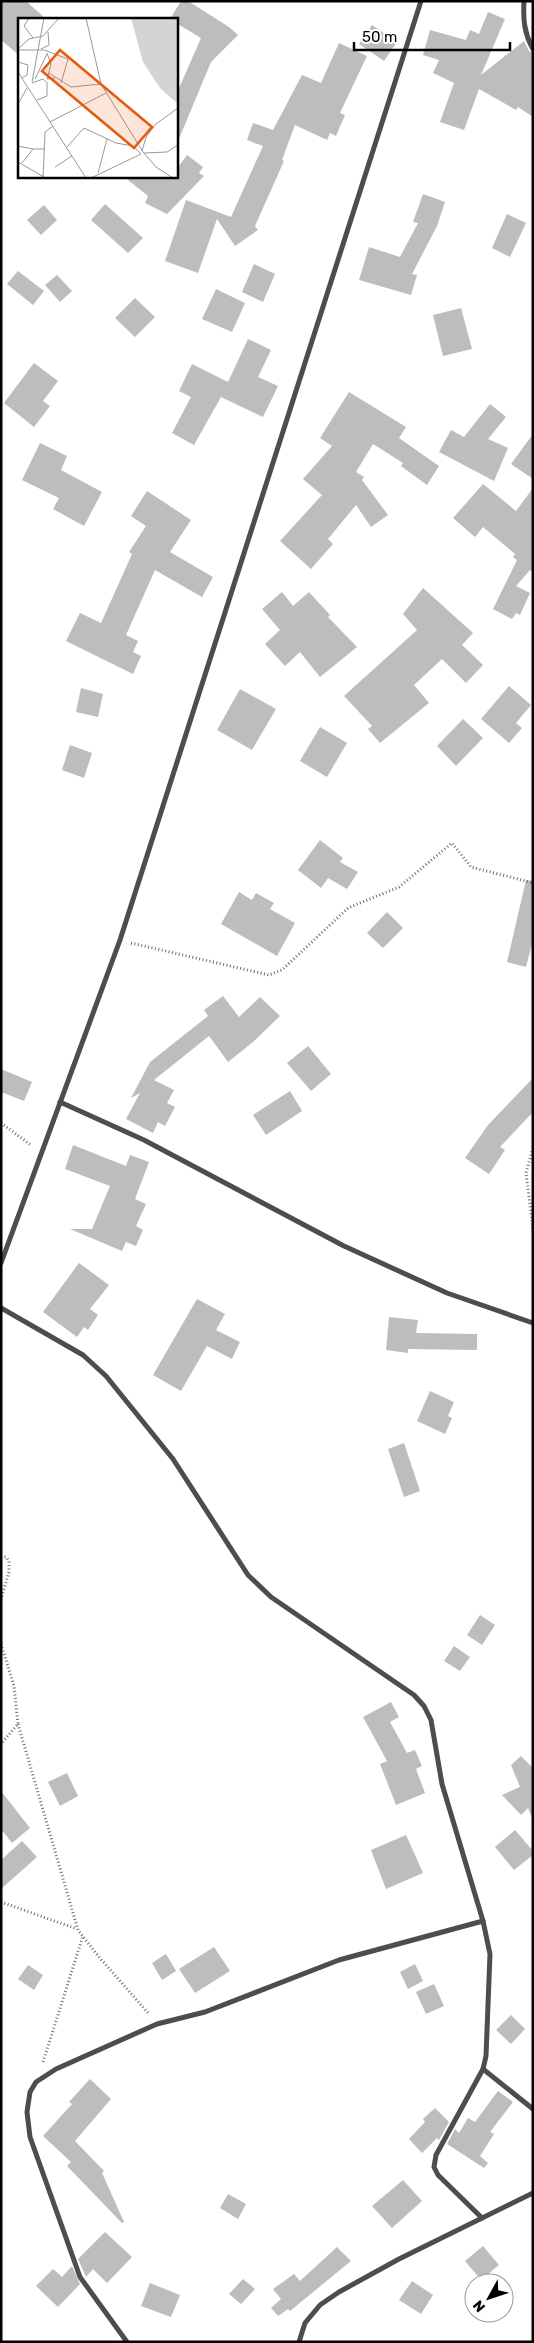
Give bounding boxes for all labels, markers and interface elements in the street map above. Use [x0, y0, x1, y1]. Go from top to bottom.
inset map [18, 18, 178, 178]
scale bar [354, 20, 510, 52]
text: 50 m [362, 28, 397, 46]
north arrow [464, 2273, 514, 2323]
text: N [470, 2297, 489, 2315]

